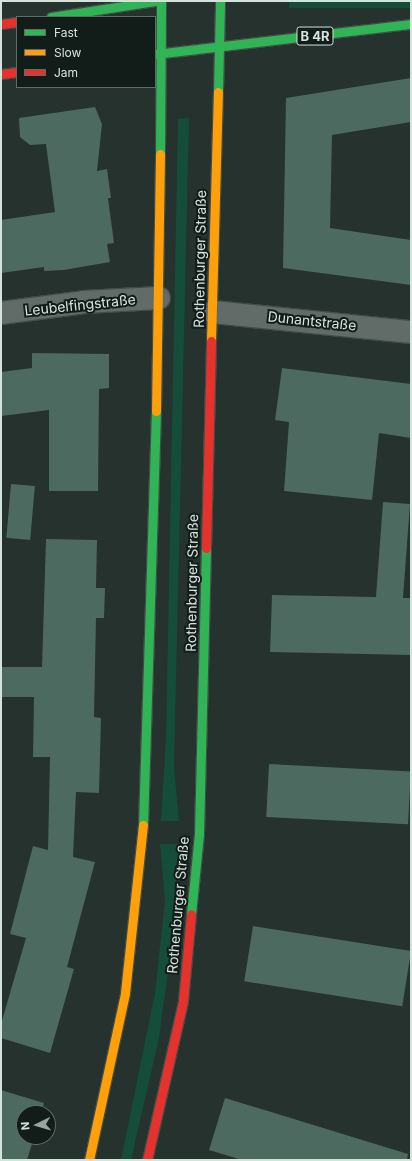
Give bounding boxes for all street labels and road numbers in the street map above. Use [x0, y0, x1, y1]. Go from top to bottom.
road number: B 4R [296, 25, 334, 47]
street label: Rothenburger Straße [190, 190, 210, 328]
street label: Leubelfingstraße [24, 291, 136, 319]
street label: Dunantstraße [267, 308, 357, 334]
street label: Rothenburger Straße [182, 514, 202, 652]
street label: Rothenburger Straße [164, 836, 192, 974]

